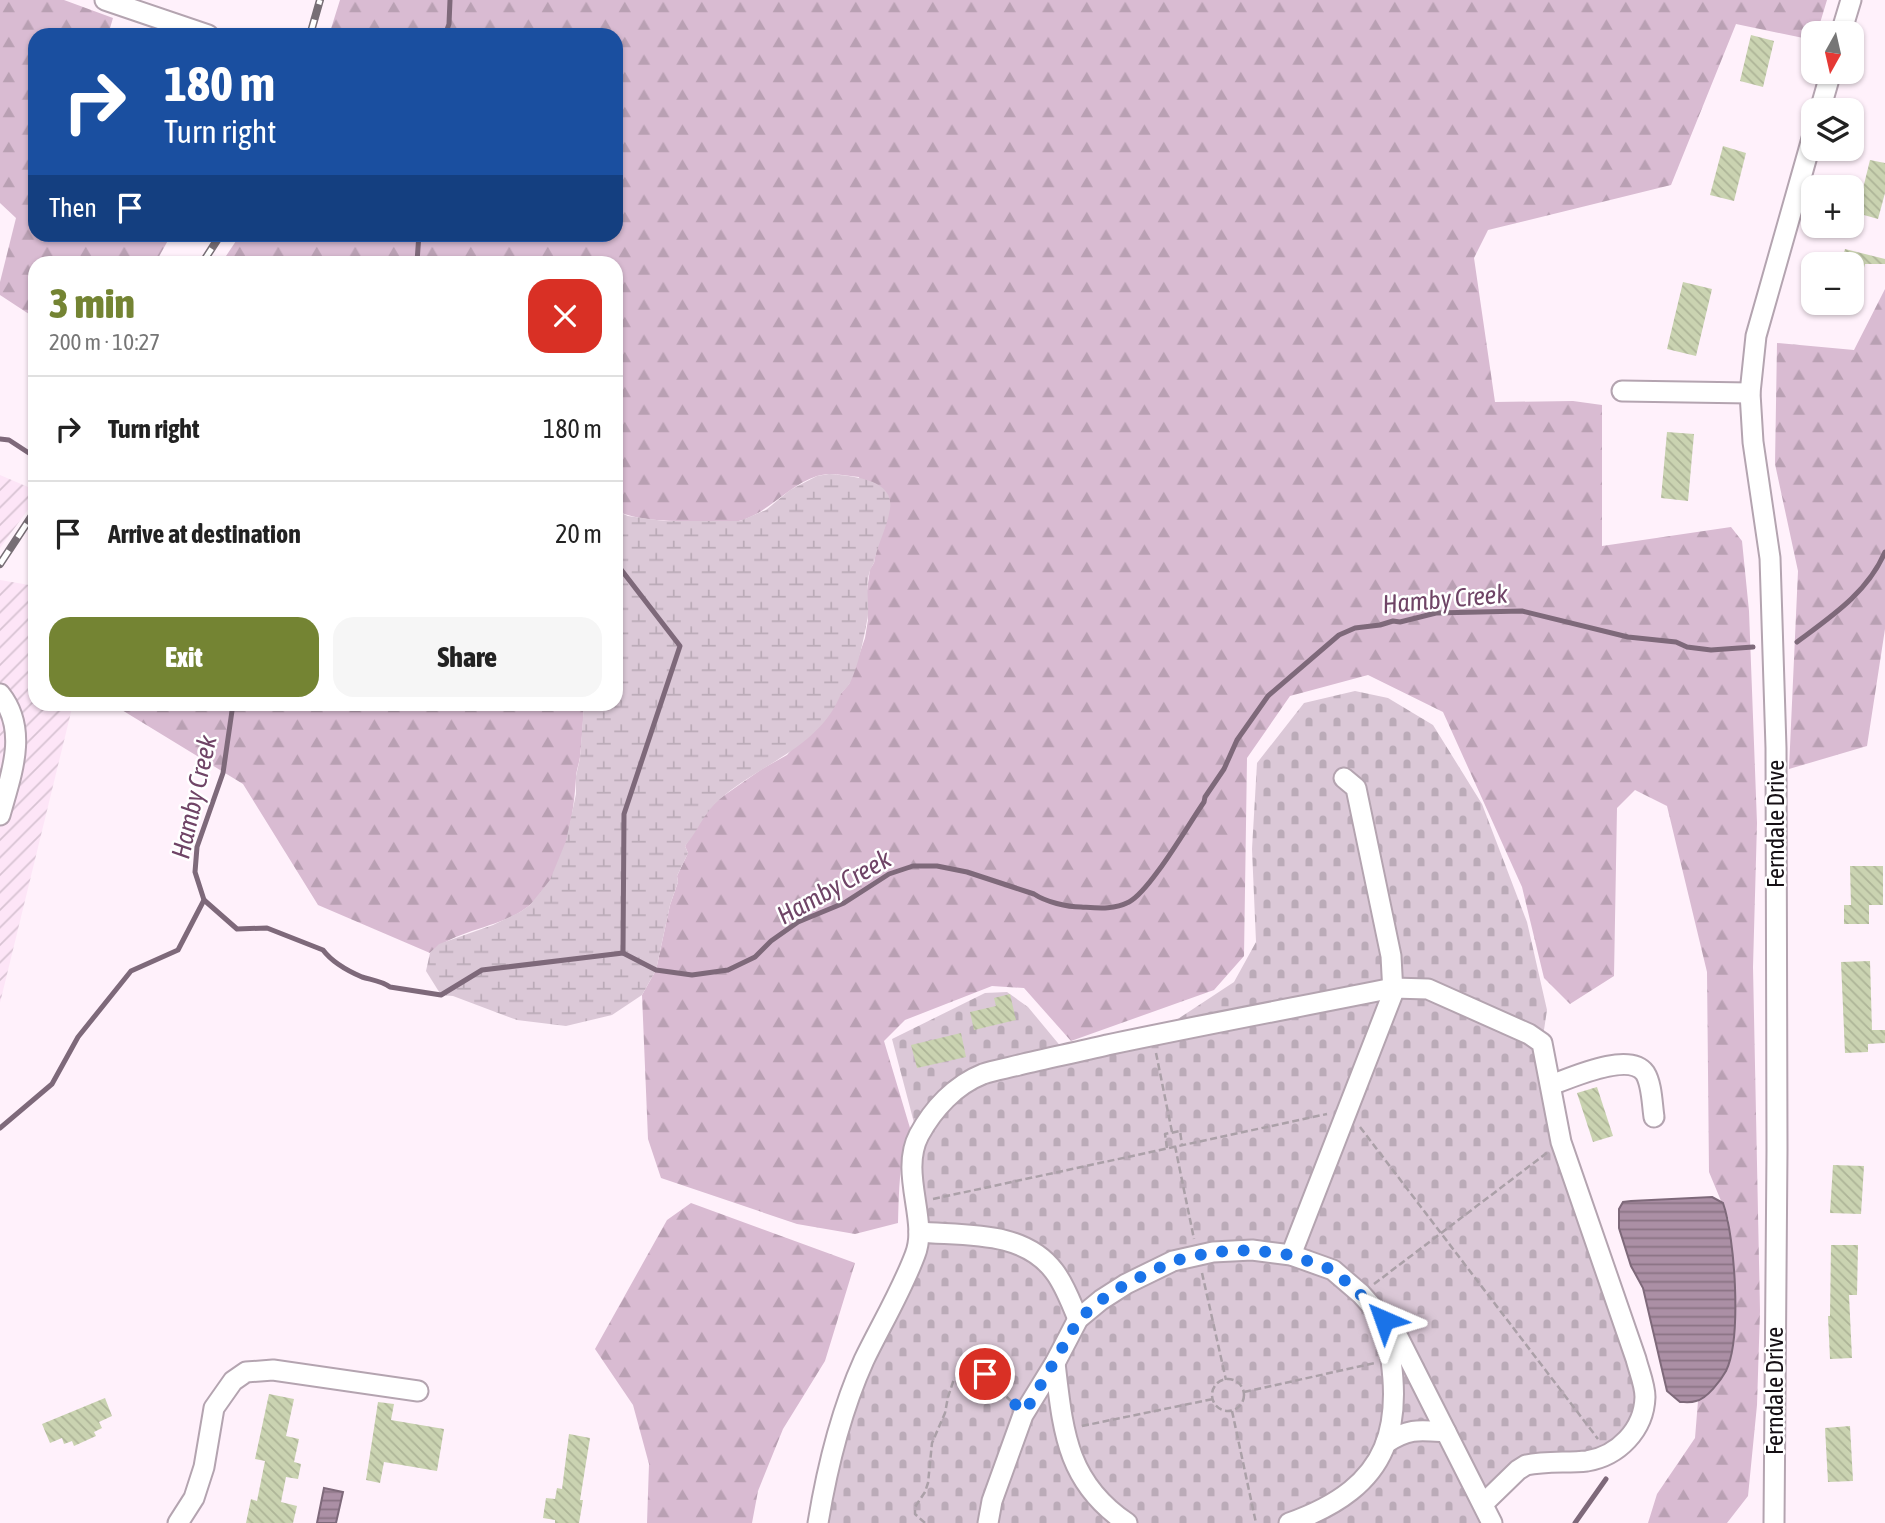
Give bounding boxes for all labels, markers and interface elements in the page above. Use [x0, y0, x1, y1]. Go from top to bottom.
north arrow [1801, 21, 1864, 84]
map controls [1801, 21, 1864, 315]
text: 180 m [164, 55, 275, 111]
icon: right [49, 56, 140, 147]
button: layers [1801, 98, 1864, 161]
text: Turn right [164, 113, 277, 150]
button: + [1801, 175, 1864, 238]
icon: arrive [111, 189, 149, 227]
text: Then [49, 193, 97, 223]
button: − [1801, 252, 1864, 315]
text: 3 min [49, 279, 135, 327]
button: close [528, 279, 602, 353]
text: 200 m · 10:27 [49, 329, 160, 355]
icon: right [49, 410, 87, 448]
text: Turn right [108, 414, 199, 444]
text: 180 m [543, 414, 602, 444]
icon: arrive [49, 515, 87, 553]
text: Arrive at destination [108, 519, 301, 549]
text: 20 m [555, 519, 602, 549]
water label: Hamby Creek [1381, 579, 1509, 619]
button: Exit [49, 617, 319, 697]
button: Share [333, 617, 602, 697]
water label: Hamby Creek [165, 732, 223, 862]
street label: Ferndale Drive [1762, 760, 1789, 888]
water label: Hamby Creek [772, 843, 897, 931]
position arrow [1347, 1283, 1421, 1357]
street label: Ferndale Drive [1761, 1327, 1788, 1455]
pin [955, 1344, 1015, 1404]
icon: arrive [966, 1355, 1004, 1393]

